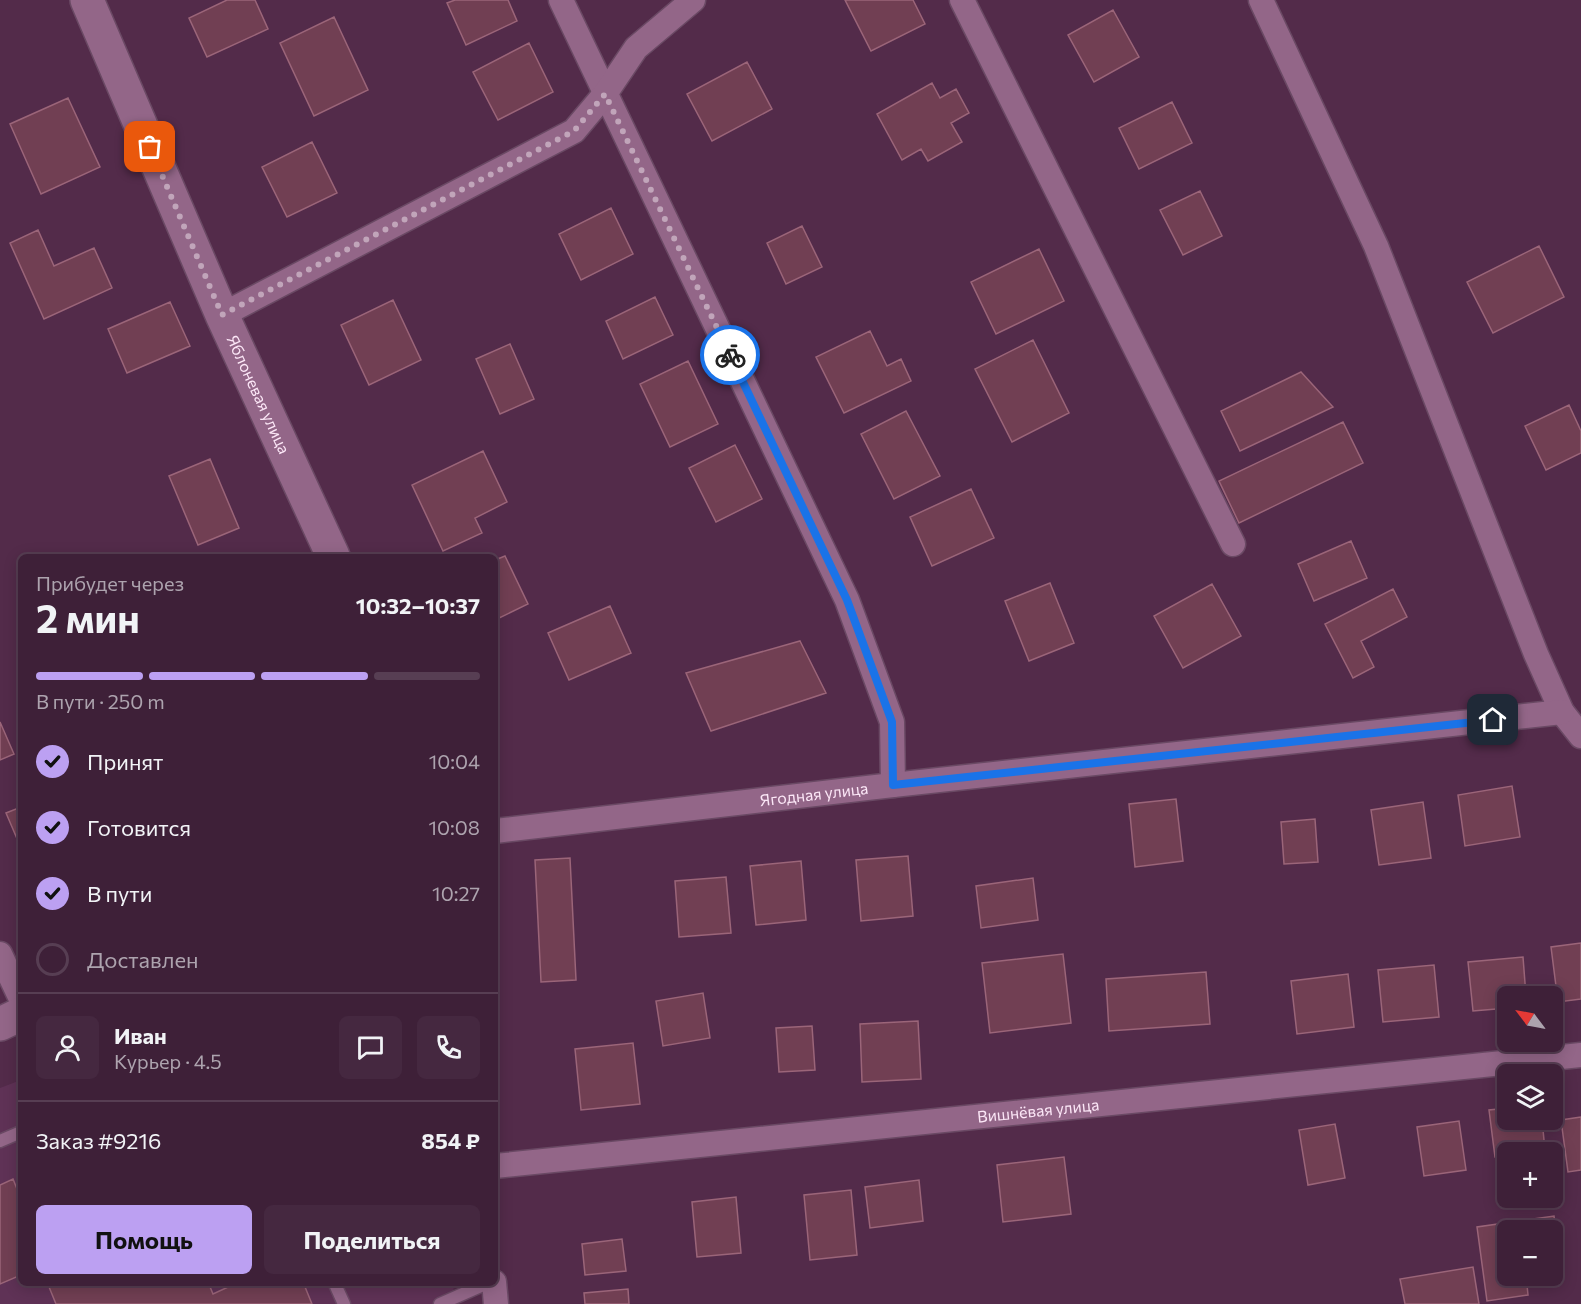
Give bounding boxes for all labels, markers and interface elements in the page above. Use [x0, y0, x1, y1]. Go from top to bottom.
pin [124, 121, 175, 172]
icon: bag [133, 130, 166, 163]
courier [700, 325, 760, 385]
street label: Яблоневая улица [223, 332, 295, 457]
icon: bike [714, 339, 747, 372]
text: Прибудет через [36, 571, 184, 595]
text: 10:32–10:37 [356, 592, 480, 619]
text: 2 мин [36, 593, 140, 641]
text: В пути · 250 m [36, 689, 165, 713]
pin [1467, 694, 1518, 745]
icon: home [1476, 703, 1509, 736]
icon: check [36, 745, 69, 778]
text: Принят [87, 748, 163, 775]
text: 10:04 [429, 749, 480, 773]
street label: Ягодная улица [759, 778, 869, 809]
icon: check [36, 811, 69, 844]
text: Готовится [87, 814, 191, 841]
text: 10:08 [428, 815, 480, 839]
icon: check [36, 877, 69, 910]
text: В пути [87, 880, 152, 907]
text: 10:27 [432, 881, 480, 905]
text: Доставлен [87, 946, 199, 973]
north arrow [1497, 986, 1563, 1052]
map controls [1497, 986, 1563, 1286]
button: person [36, 1016, 99, 1079]
button: chat [339, 1016, 402, 1079]
button: phone [417, 1016, 480, 1079]
text: Иван [114, 1022, 167, 1049]
text: Курьер · 4.5 [114, 1049, 222, 1073]
button: layers [1497, 1064, 1563, 1130]
street label: Вишнёвая улица [976, 1094, 1100, 1126]
text: Заказ #9216 [36, 1127, 161, 1154]
text: 854 ₽ [421, 1127, 480, 1154]
button: + [1497, 1142, 1563, 1208]
button: Помощь [36, 1205, 252, 1274]
button: Поделиться [264, 1205, 480, 1274]
button: − [1497, 1220, 1563, 1286]

